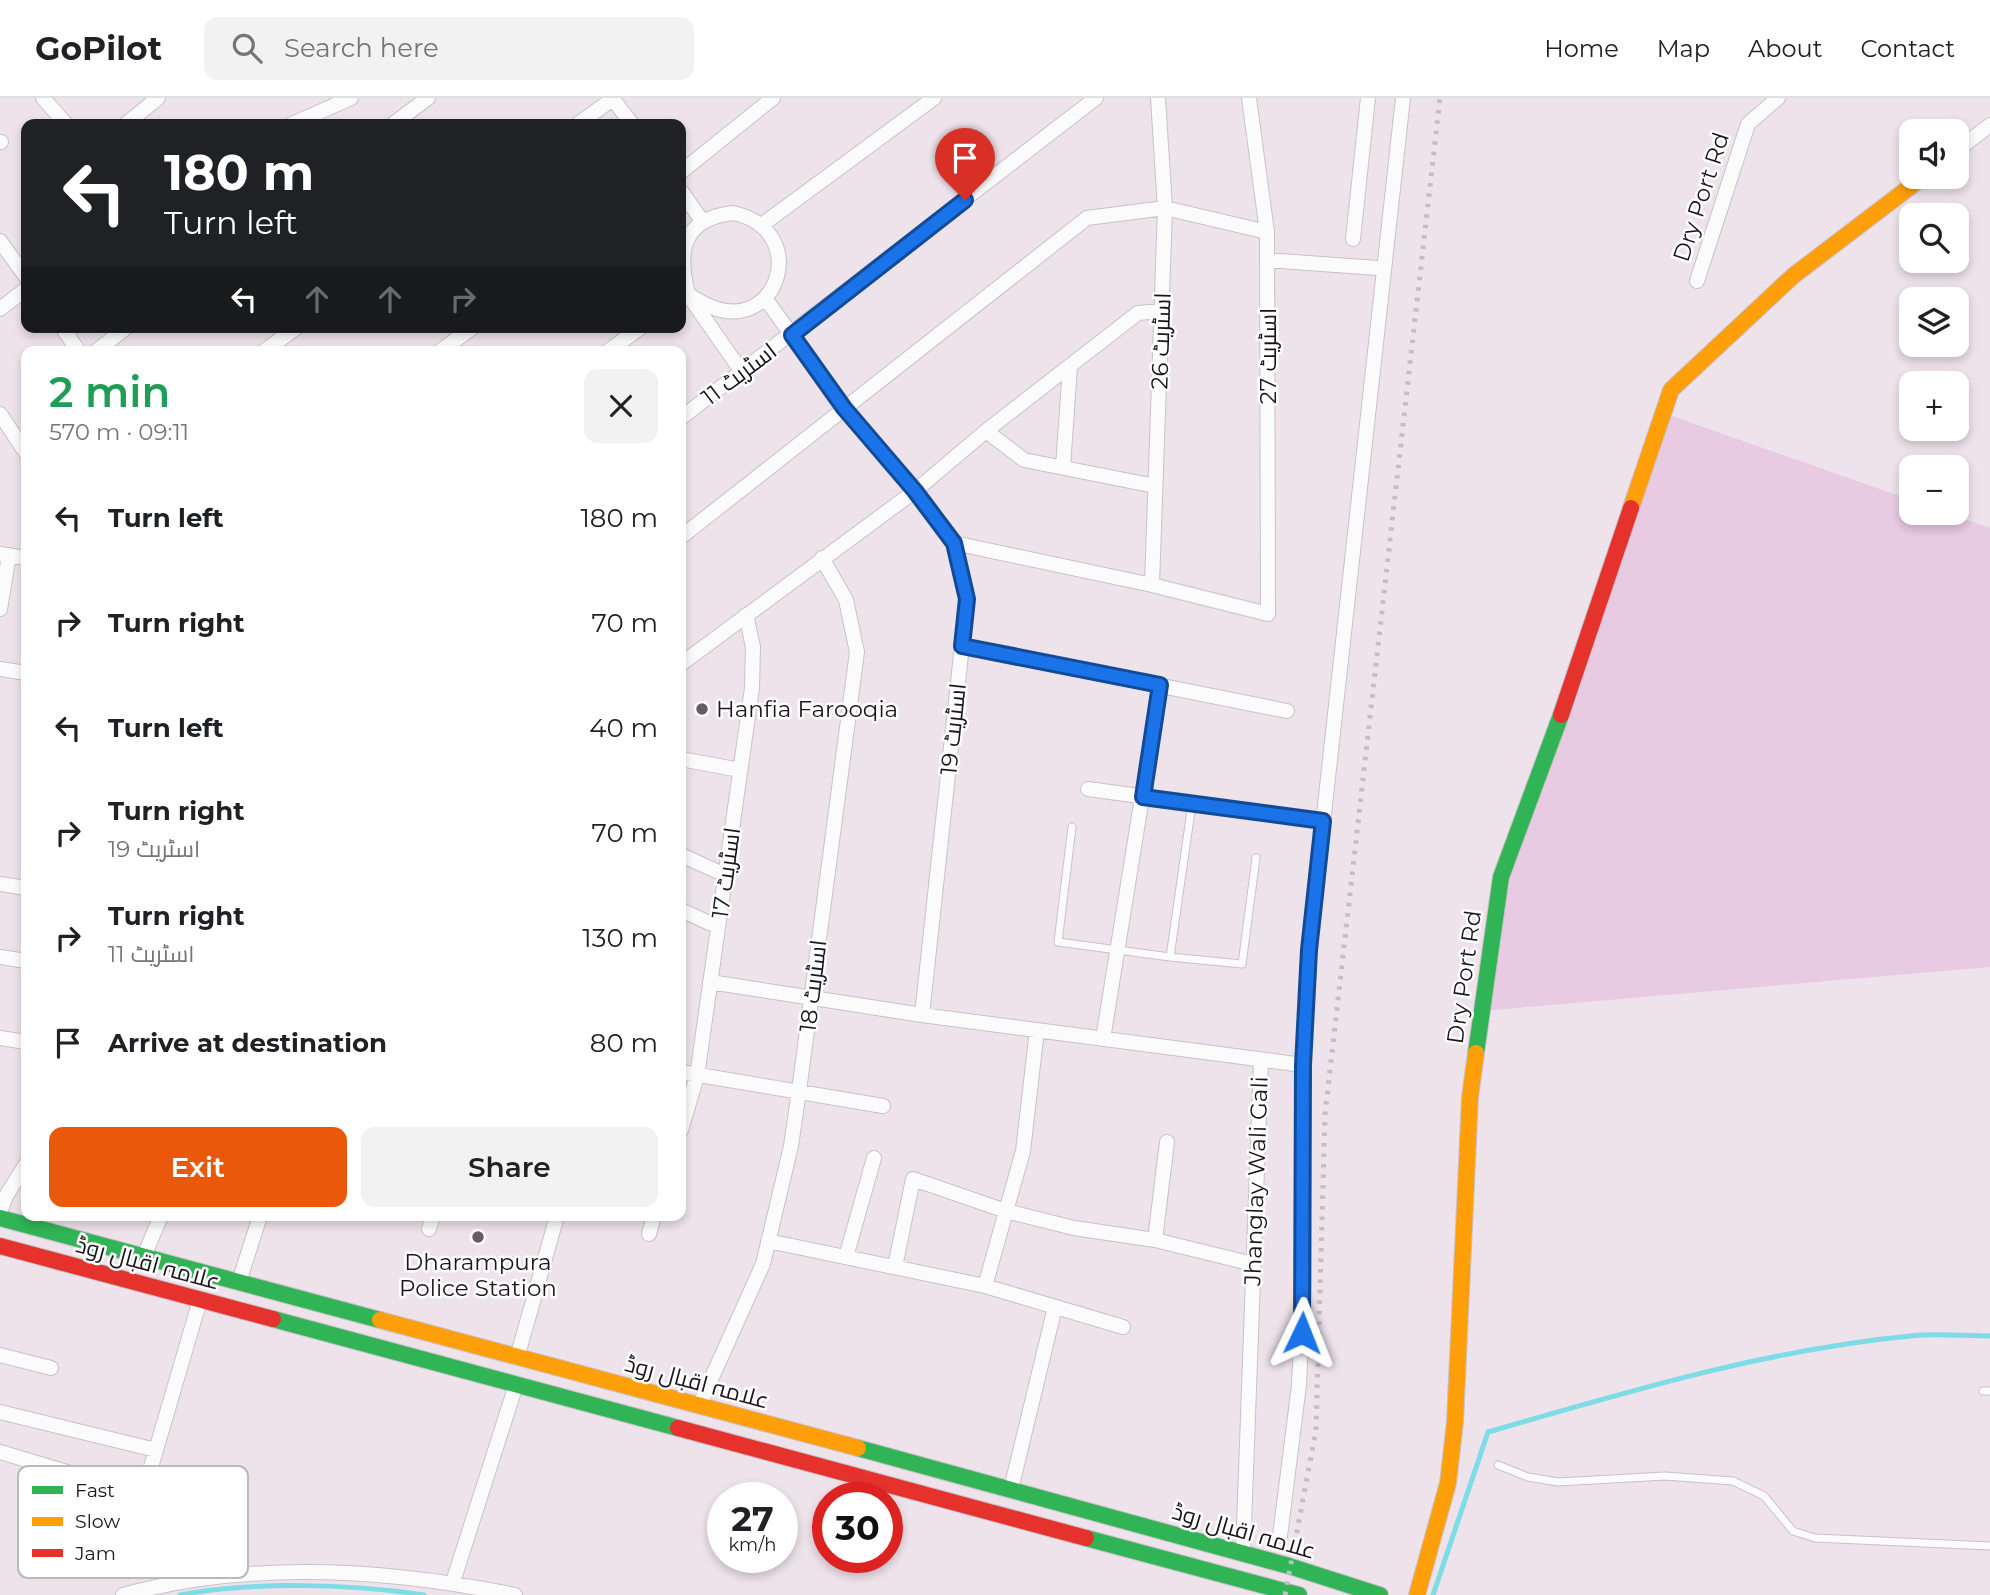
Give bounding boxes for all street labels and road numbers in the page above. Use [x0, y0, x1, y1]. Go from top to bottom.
street label: Dry Port Rd [1667, 129, 1735, 265]
street label: اسٹریٹ 26 [1145, 292, 1177, 390]
street label: اسٹریٹ 27 [1254, 308, 1282, 404]
street label: اسٹریٹ 11 [696, 337, 782, 411]
street label: اسٹریٹ 19 [934, 682, 972, 776]
street label: اسٹریٹ 17 [706, 826, 746, 920]
street label: Dry Port Rd [1441, 909, 1487, 1045]
street label: اسٹریٹ 18 [793, 938, 833, 1034]
street label: Jhanglay Wali Gali [1238, 1076, 1274, 1287]
street label: علامہ اقبال روڈ [73, 1230, 223, 1296]
street label: علامہ اقبال روڈ [622, 1349, 772, 1415]
street label: علامہ اقبال روڈ [1169, 1497, 1319, 1565]

